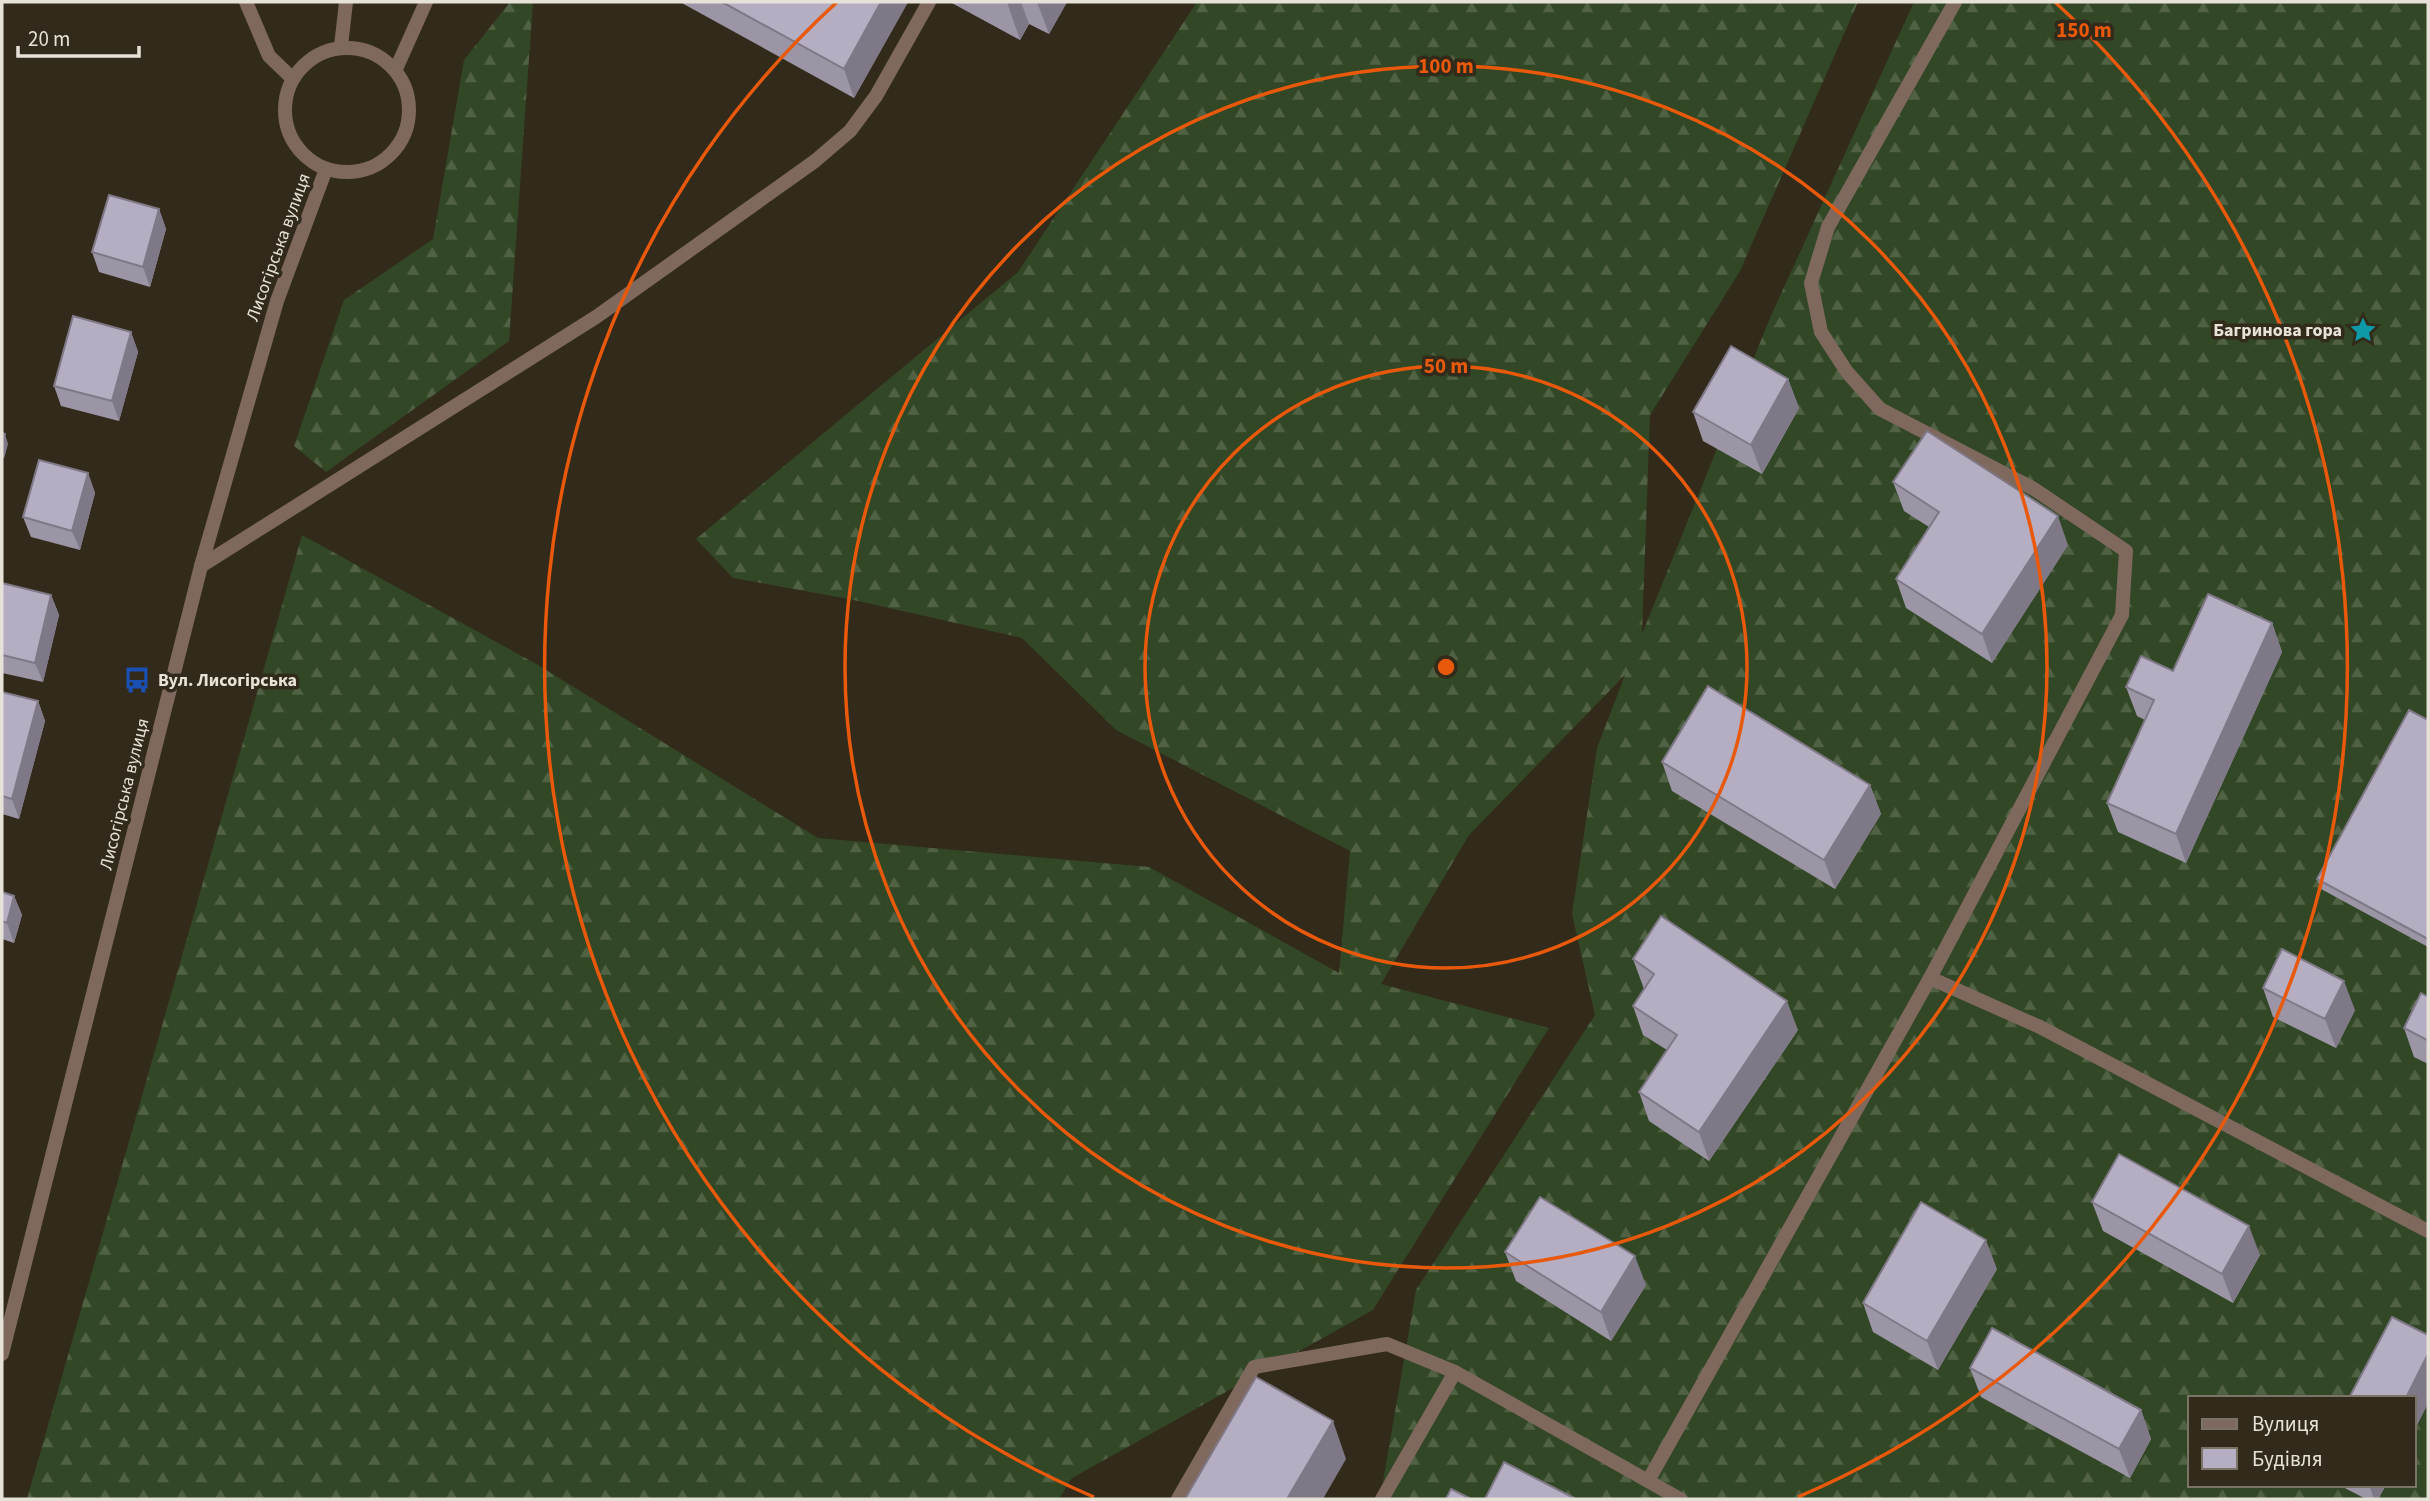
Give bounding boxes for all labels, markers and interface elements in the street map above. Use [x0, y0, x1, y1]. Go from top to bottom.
scale bar [18, 14, 138, 58]
text: 150 m [2056, 15, 2112, 45]
text: 20 m [28, 24, 70, 54]
text: 100 m [1418, 51, 1474, 81]
street label: Лисогірська вулиця [240, 170, 317, 325]
place icon: Багринова гора [2348, 315, 2378, 345]
place label: Багринова гора [2213, 318, 2342, 343]
text: 50 m [1424, 351, 1468, 381]
centre of rings [1434, 655, 1458, 679]
bus stop icon: Вул. Лисогірська [122, 665, 152, 695]
place label: Вул. Лисогірська [158, 668, 297, 693]
street label: Лисогірська вулиця [94, 716, 155, 873]
legend [2188, 1396, 2416, 1487]
text: Вулиця [2252, 1409, 2319, 1439]
text: Будівля [2252, 1444, 2323, 1474]

